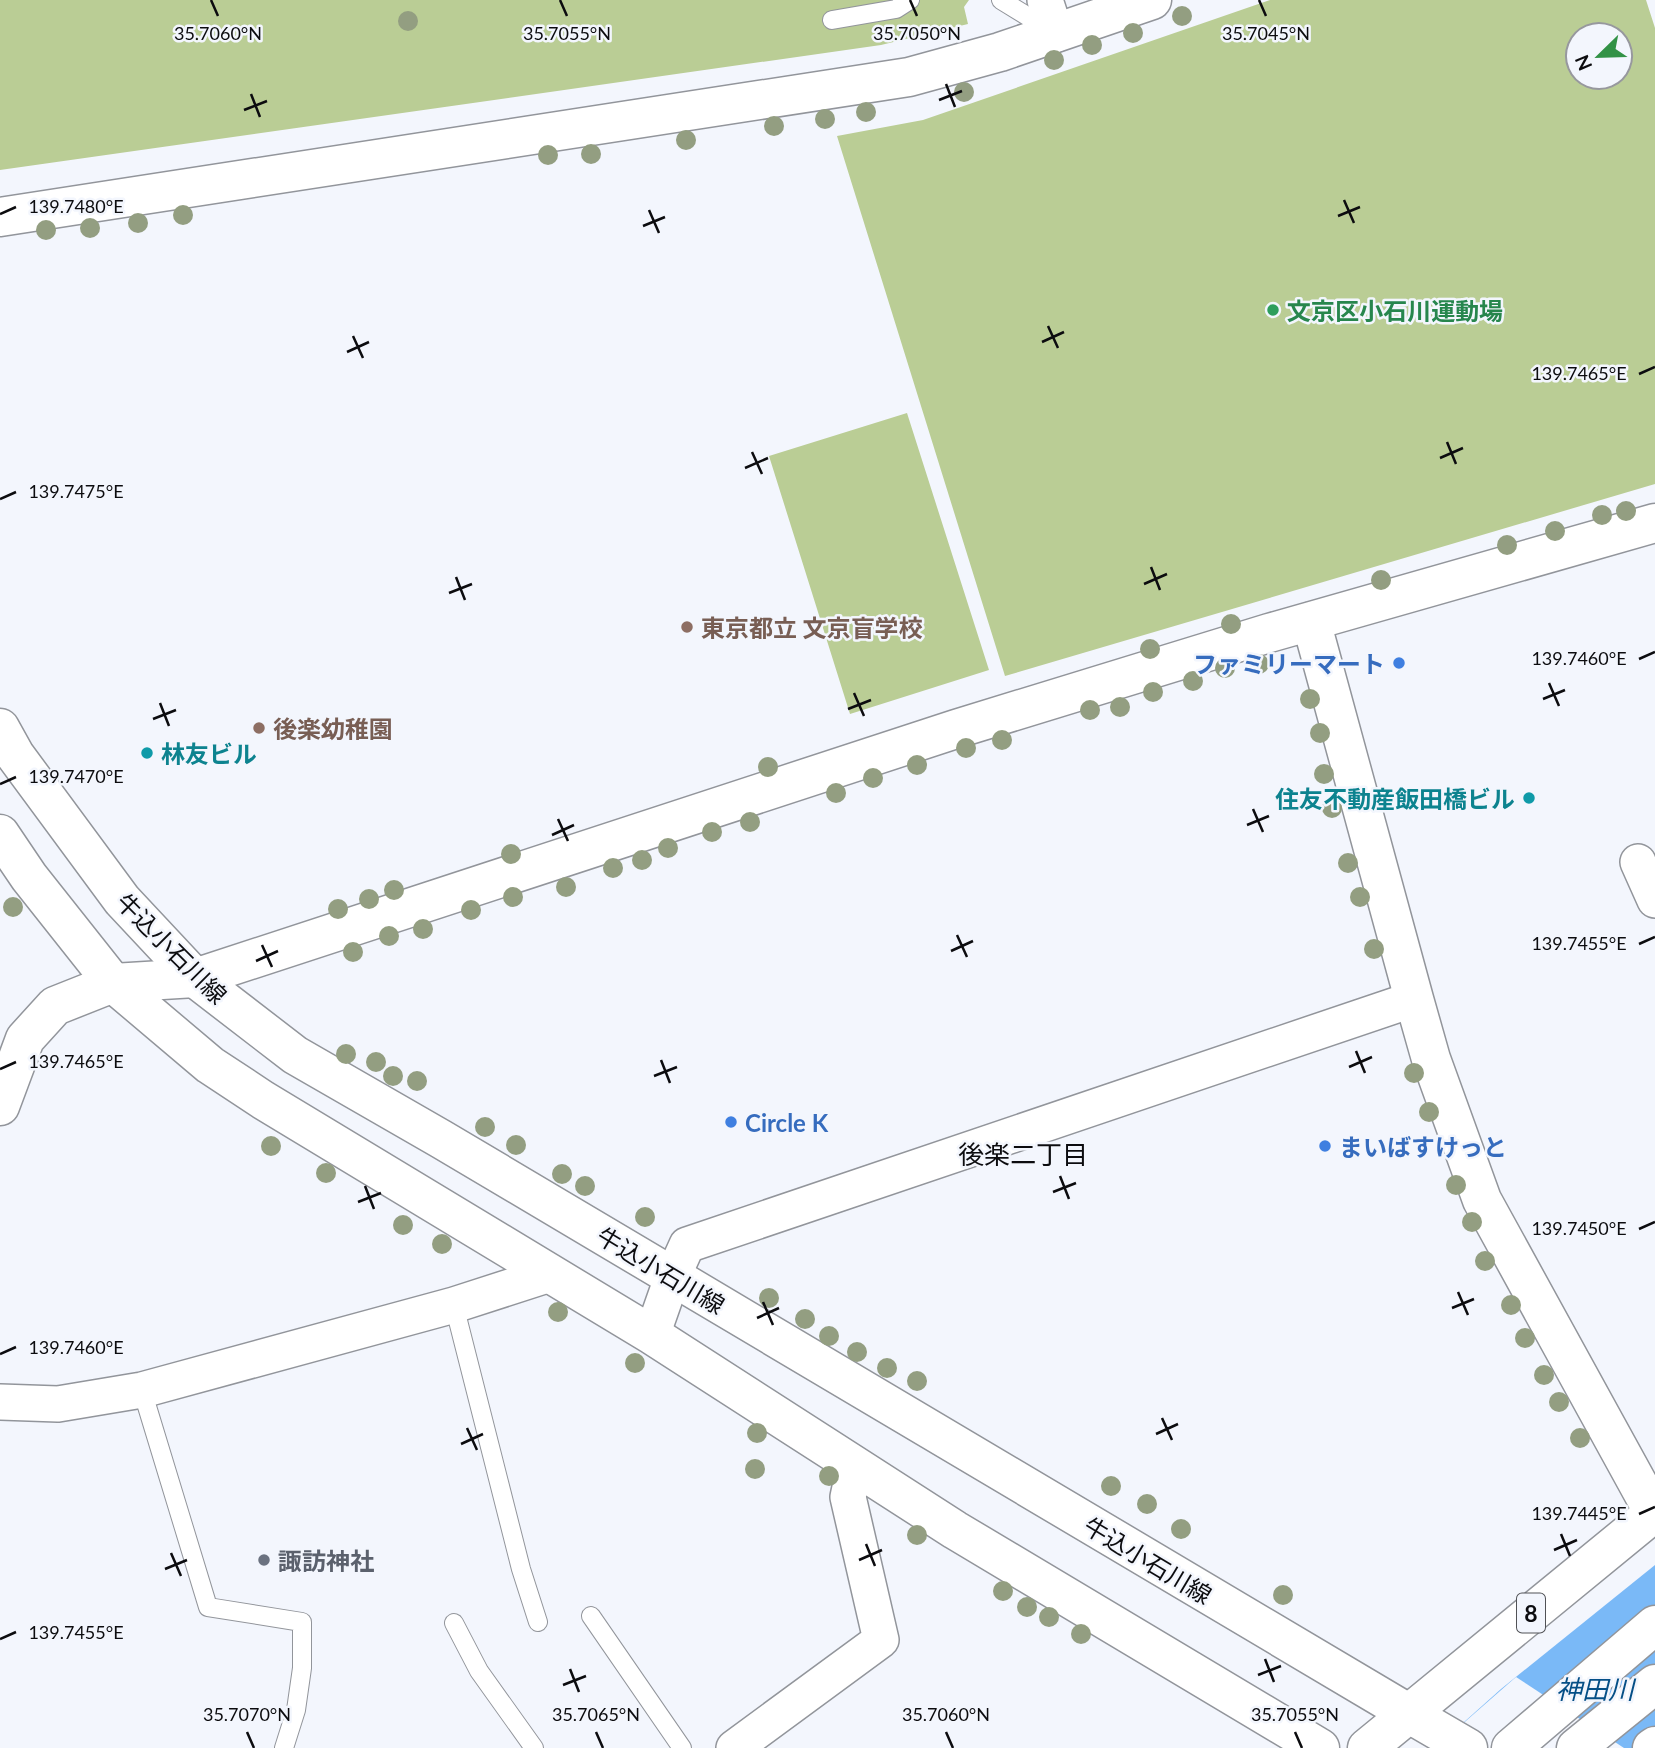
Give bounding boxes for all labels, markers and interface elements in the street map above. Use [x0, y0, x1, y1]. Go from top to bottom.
north arrow [1564, 21, 1634, 91]
text: 35.7060°N [174, 22, 262, 44]
text: 35.7055°N [523, 22, 611, 44]
text: 35.7050°N [873, 22, 961, 44]
text: 35.7045°N [1222, 22, 1310, 44]
text: N [1569, 52, 1596, 74]
text: 139.7480°E [28, 195, 124, 217]
place label: 文京区小石川運動場 [1287, 296, 1503, 325]
marker: 文京区小石川運動場 [1265, 302, 1281, 318]
text: 139.7465°E [1531, 362, 1627, 384]
text: 139.7475°E [28, 480, 124, 502]
place label: 東京都立 文京盲学校 [701, 613, 923, 642]
marker: 東京都立 文京盲学校 [679, 619, 695, 635]
text: 139.7460°E [1531, 647, 1627, 669]
place label: ファミリーマート [1193, 649, 1385, 678]
marker: ファミリーマート [1391, 655, 1407, 671]
place label: 後楽幼稚園 [273, 714, 393, 743]
marker: 後楽幼稚園 [251, 720, 267, 736]
place label: 林友ビル [161, 739, 257, 768]
marker: 林友ビル [139, 745, 155, 761]
text: 139.7470°E [28, 765, 124, 787]
place label: 住友不動産飯田橋ビル [1275, 784, 1515, 813]
marker: 住友不動産飯田橋ビル [1521, 790, 1537, 806]
street label: 牛込小石川線 [111, 887, 233, 1009]
text: 139.7455°E [1531, 932, 1627, 954]
text: 139.7465°E [28, 1050, 124, 1072]
place label: Circle K [745, 1108, 829, 1137]
marker: Circle K [723, 1114, 739, 1130]
place label: まいばすけっと [1339, 1132, 1507, 1161]
district label: 後楽二丁目 [958, 1138, 1088, 1170]
marker: まいばすけっと [1317, 1138, 1333, 1154]
text: 139.7450°E [1531, 1217, 1627, 1239]
street label: 牛込小石川線 [592, 1220, 730, 1320]
text: 139.7460°E [28, 1336, 124, 1358]
text: 139.7445°E [1531, 1502, 1627, 1524]
street label: 牛込小石川線 [1079, 1510, 1217, 1610]
place label: 諏訪神社 [278, 1546, 374, 1575]
marker: 諏訪神社 [256, 1552, 272, 1568]
road number: 8 [1517, 1594, 1545, 1632]
text: 139.7455°E [28, 1621, 124, 1643]
water label: 神田川 [1556, 1673, 1637, 1705]
text: 35.7070°N [203, 1703, 291, 1725]
text: 35.7065°N [552, 1703, 640, 1725]
text: 35.7060°N [902, 1703, 990, 1725]
text: 35.7055°N [1251, 1703, 1339, 1725]

